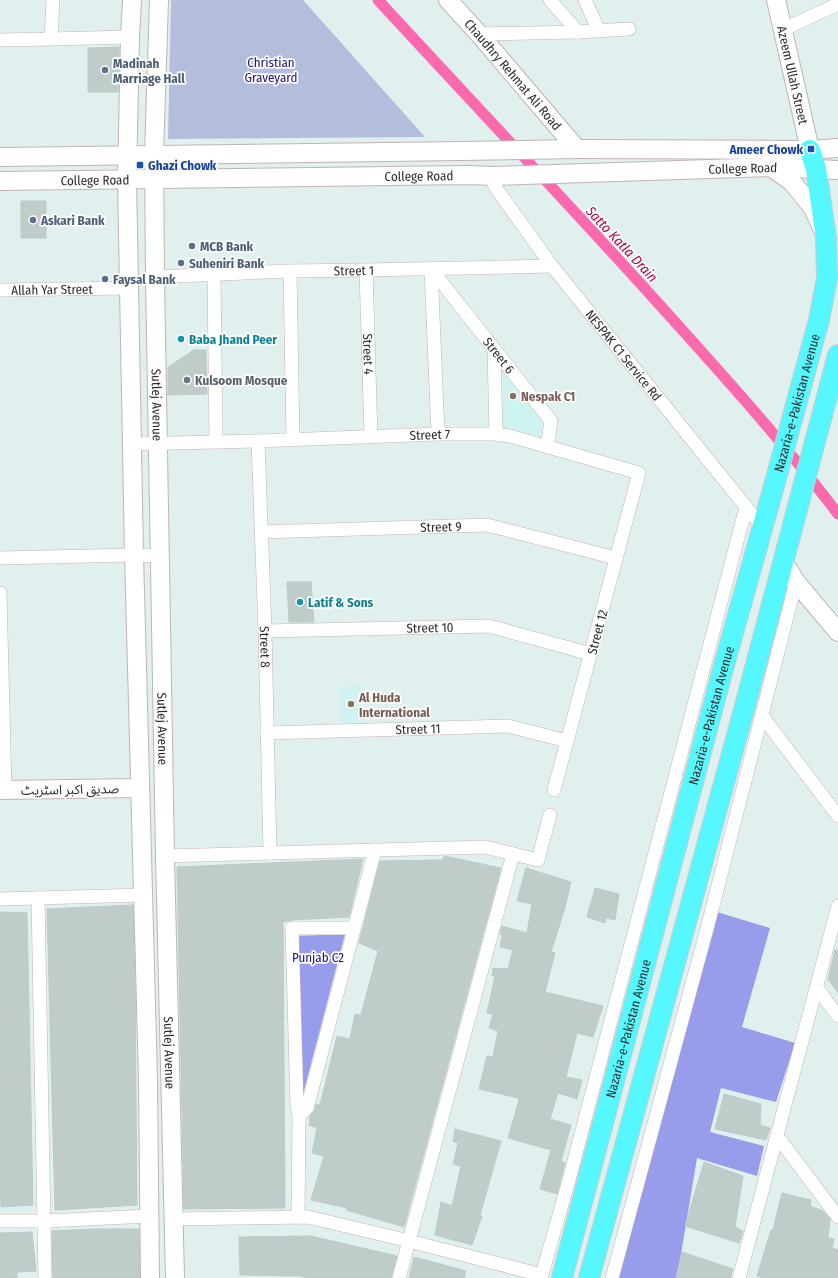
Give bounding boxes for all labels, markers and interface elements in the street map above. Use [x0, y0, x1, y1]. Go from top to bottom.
street label: Chaudhry Rehmat Ali Road [461, 16, 565, 133]
street label: Azeem Ullah Street [774, 24, 811, 127]
park label: Christian Graveyard [245, 55, 298, 85]
place label: Madinah Marriage Hall [113, 56, 185, 86]
marker: Madinah Marriage Hall [100, 65, 110, 75]
place label: Ameer Chowk [728, 142, 803, 157]
marker: Ameer Chowk [806, 144, 816, 154]
place label: Ghazi Chowk [148, 158, 217, 173]
marker: Ghazi Chowk [135, 160, 145, 170]
street label: College Road [708, 160, 778, 177]
street label: College Road [384, 168, 453, 184]
street label: College Road [60, 172, 130, 188]
water label: Satto Katla Drain [582, 202, 661, 286]
place label: Askari Bank [40, 213, 105, 228]
marker: Askari Bank [28, 215, 38, 225]
place label: MCB Bank [200, 239, 254, 254]
marker: MCB Bank [187, 241, 197, 251]
place label: Suheniri Bank [189, 256, 264, 271]
marker: Suheniri Bank [176, 258, 186, 268]
street label: Street 1 [334, 263, 374, 278]
place label: Faysal Bank [113, 272, 176, 287]
marker: Faysal Bank [100, 274, 110, 284]
street label: Allah Yar Street [11, 282, 94, 298]
street label: NESPAK C1 Service Rd [582, 307, 664, 404]
place label: Baba Jhand Peer [189, 332, 277, 347]
street label: Nazaria-e-Pakistan Avenue [771, 332, 823, 474]
street label: Street 4 [360, 333, 376, 375]
marker: Baba Jhand Peer [176, 334, 186, 344]
street label: Street 6 [480, 335, 518, 377]
street label: Sutlej Avenue [149, 368, 165, 441]
place label: Kulsoom Mosque [195, 373, 288, 388]
marker: Kulsoom Mosque [182, 375, 192, 385]
place label: Nespak C1 [521, 389, 575, 404]
marker: Nespak C1 [508, 391, 518, 401]
street label: Street 7 [409, 427, 450, 443]
street label: Street 9 [420, 519, 462, 535]
place label: Latif & Sons [308, 595, 374, 610]
marker: Latif & Sons [295, 597, 305, 607]
street label: Street 12 [584, 608, 611, 656]
street label: Street 10 [406, 620, 454, 636]
street label: Street 8 [257, 626, 273, 668]
street label: Nazaria-e-Pakistan Avenue [686, 645, 737, 786]
place label: Al Huda International [358, 690, 430, 720]
street label: Sutlej Avenue [154, 692, 170, 765]
marker: Al Huda International [346, 699, 356, 709]
street label: Street 11 [395, 721, 441, 737]
street label: صدیق اکبر اسٹریٹ [21, 781, 120, 799]
park label: Punjab C2 [292, 950, 344, 965]
street label: Nazaria-e-Pakistan Avenue [603, 958, 654, 1100]
street label: Sutlej Avenue [161, 1016, 178, 1089]

